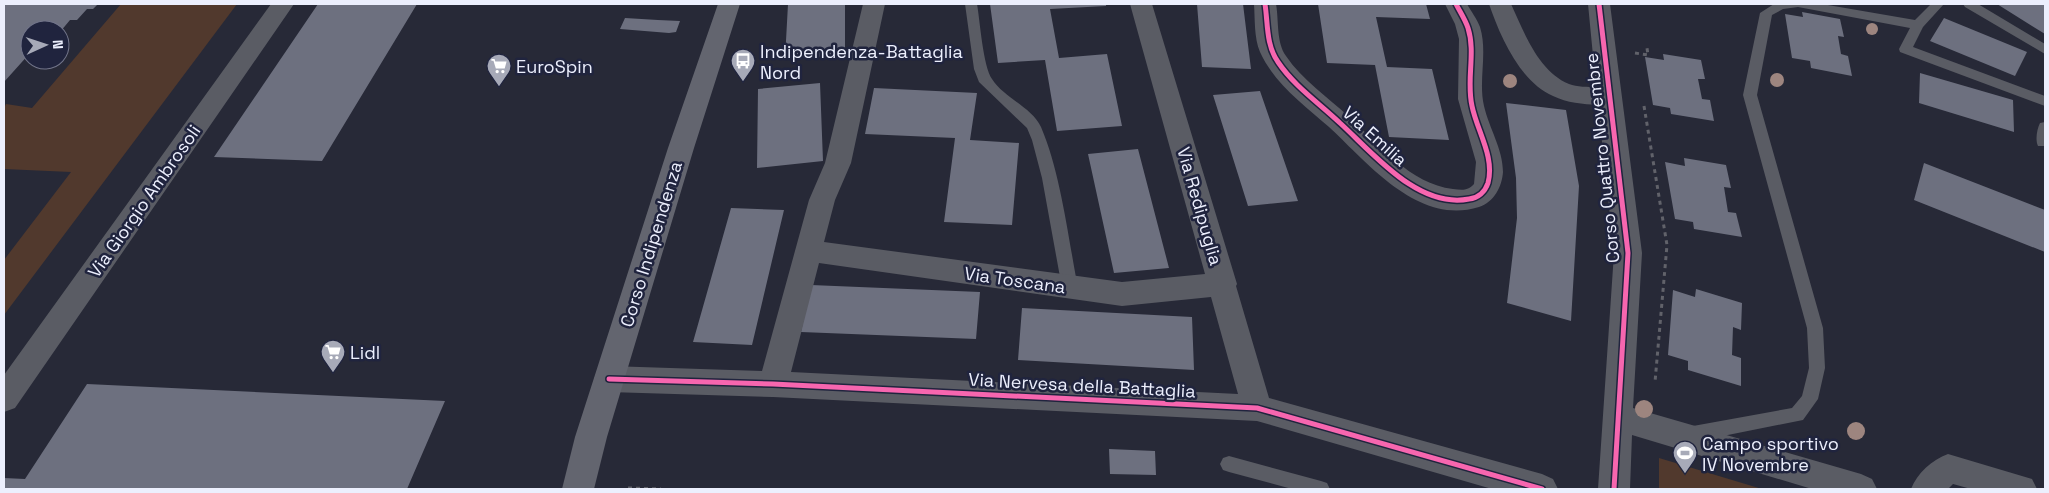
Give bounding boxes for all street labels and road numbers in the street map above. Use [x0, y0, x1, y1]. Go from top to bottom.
street label: Corso Quattro Novembre [1580, 52, 1624, 264]
street label: Via Emilia [1338, 101, 1412, 171]
street label: Via Giorgio Ambrosoli [83, 120, 205, 282]
street label: Via Redipuglia [1172, 144, 1228, 268]
street label: Corso Indipendenza [615, 158, 687, 330]
street label: Via Toscana [963, 262, 1067, 298]
street label: Via Nervesa della Battaglia [968, 368, 1196, 402]

